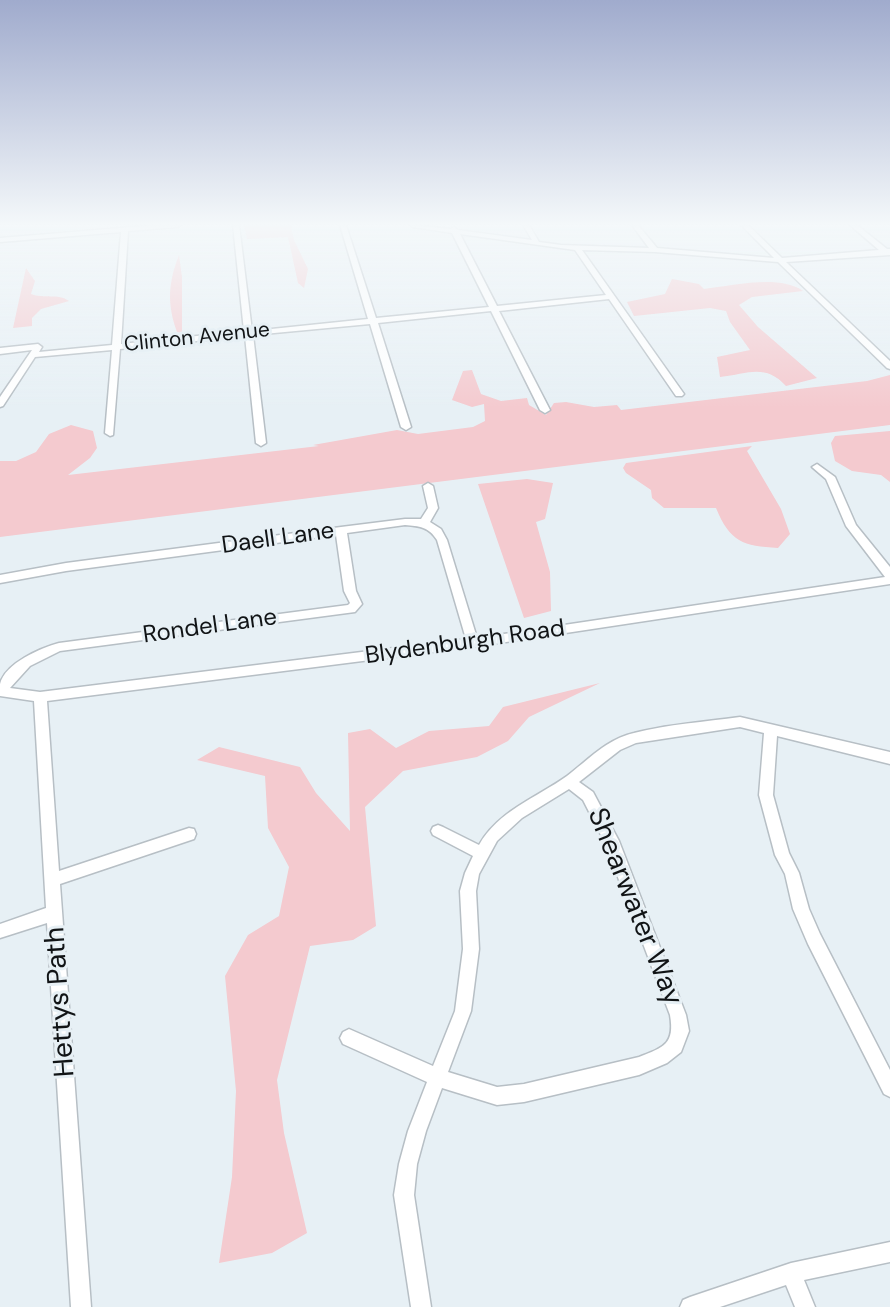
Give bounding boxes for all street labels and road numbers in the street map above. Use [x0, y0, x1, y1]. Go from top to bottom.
street label: Clinton Avenue [123, 318, 271, 358]
street label: Daell Lane [220, 517, 336, 561]
street label: Rondel Lane [141, 603, 279, 651]
street label: Blydenburgh Road [363, 615, 567, 671]
street label: Shearwater Way [579, 803, 689, 1011]
street label: Hettys Path [39, 926, 83, 1078]

